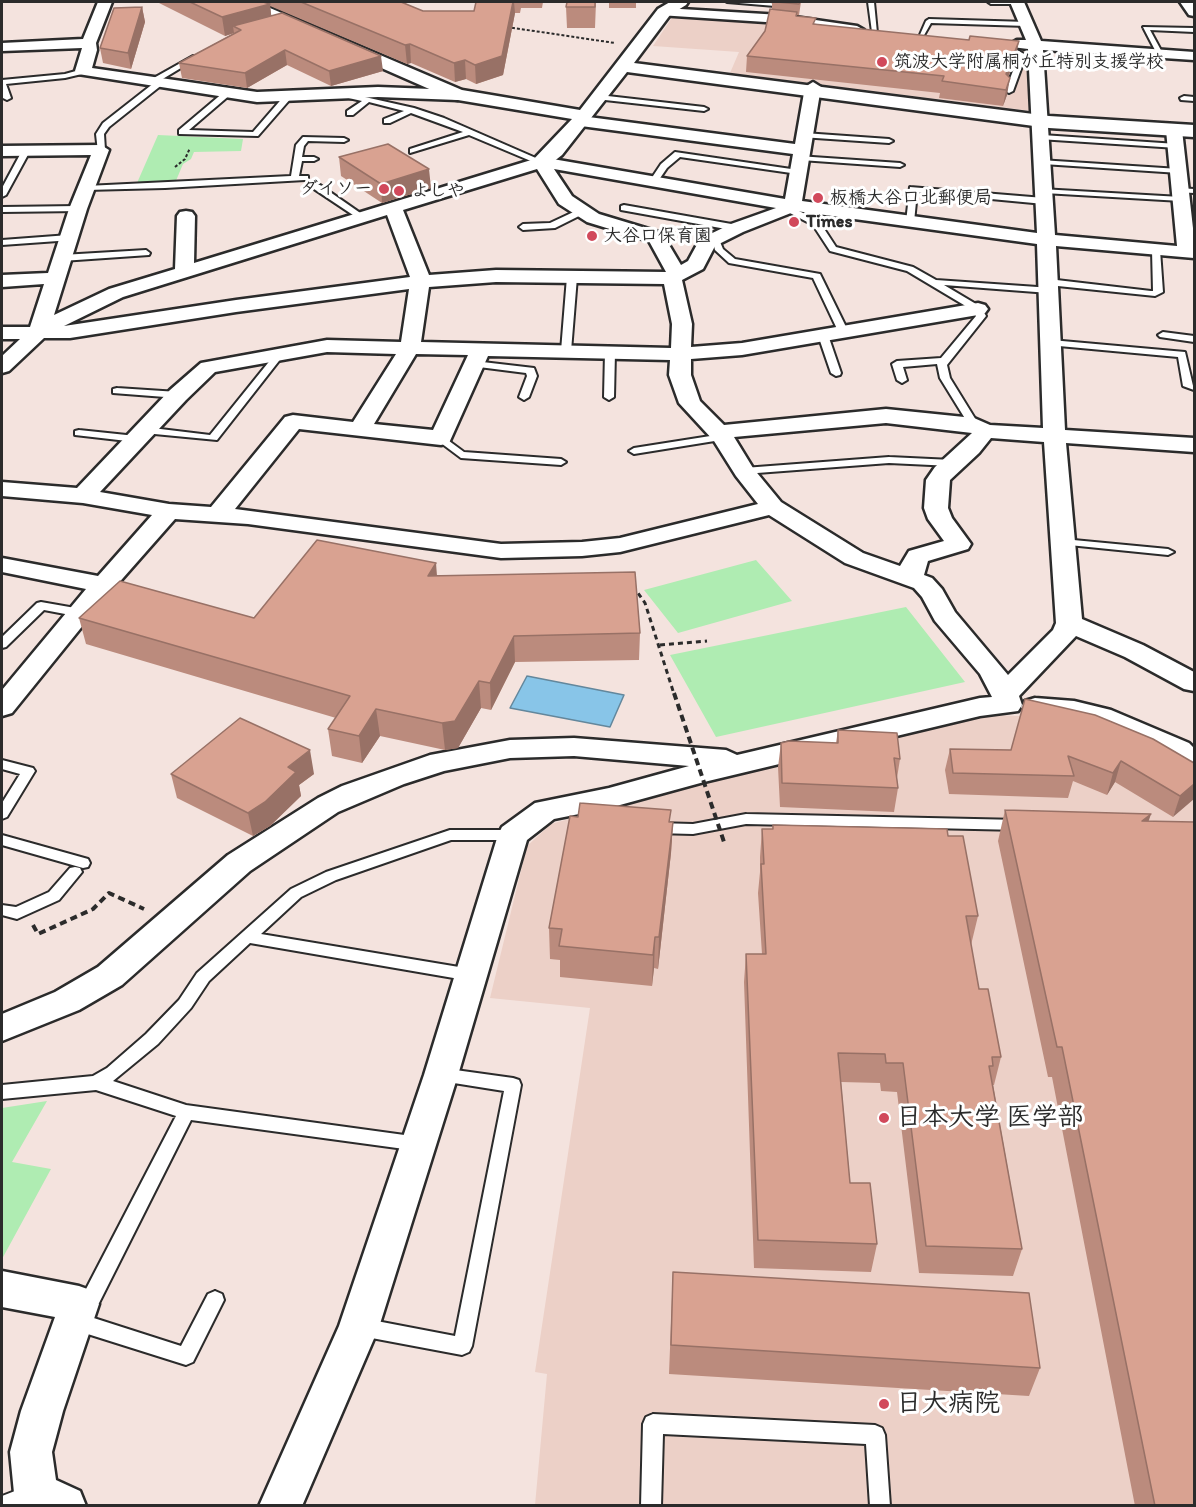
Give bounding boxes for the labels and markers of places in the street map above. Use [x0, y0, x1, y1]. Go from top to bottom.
place label: 筑波大学附属桐が丘特別支援学校 [894, 51, 1164, 73]
marker: 筑波大学附属桐が丘特別支援学校 [875, 55, 889, 69]
place label: ダイソー [300, 178, 372, 200]
place label: よしや [411, 180, 465, 202]
marker: ダイソー [377, 182, 391, 196]
marker: よしや [392, 184, 406, 198]
place label: 板橋大谷口北郵便局 [830, 187, 992, 209]
marker: 板橋大谷口北郵便局 [811, 191, 825, 205]
place label: Times [806, 211, 852, 233]
marker: Times [787, 215, 801, 229]
place label: 大谷口保育園 [604, 225, 712, 247]
marker: 大谷口保育園 [585, 229, 599, 243]
place label: 日本大学 医学部 [896, 1102, 1084, 1134]
marker: 日本大学 医学部 [877, 1111, 891, 1125]
place label: 日大病院 [896, 1388, 1000, 1420]
marker: 日大病院 [877, 1397, 891, 1411]

